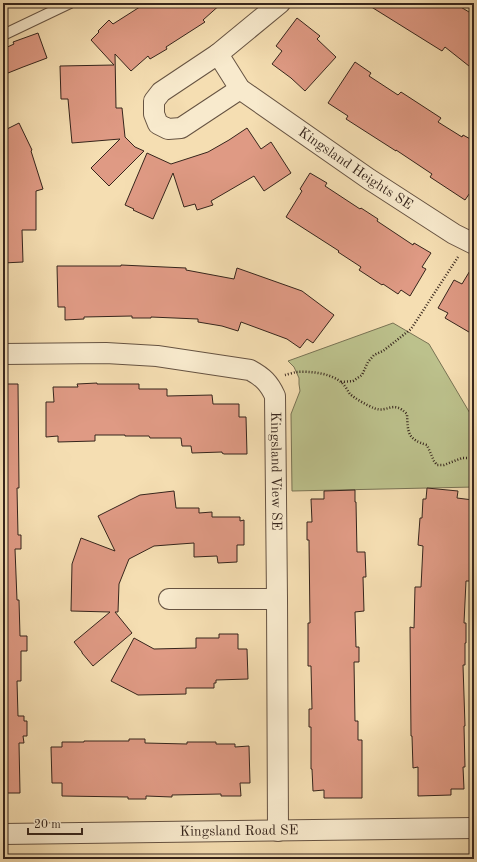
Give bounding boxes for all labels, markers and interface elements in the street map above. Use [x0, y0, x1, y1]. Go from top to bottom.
street label: Kingsland Heights SE [296, 125, 415, 212]
street label: Kingsland View SE [268, 412, 283, 530]
scale bar [28, 810, 82, 836]
text: 20 m [34, 819, 61, 831]
street label: Kingsland Road SE [180, 823, 298, 839]

